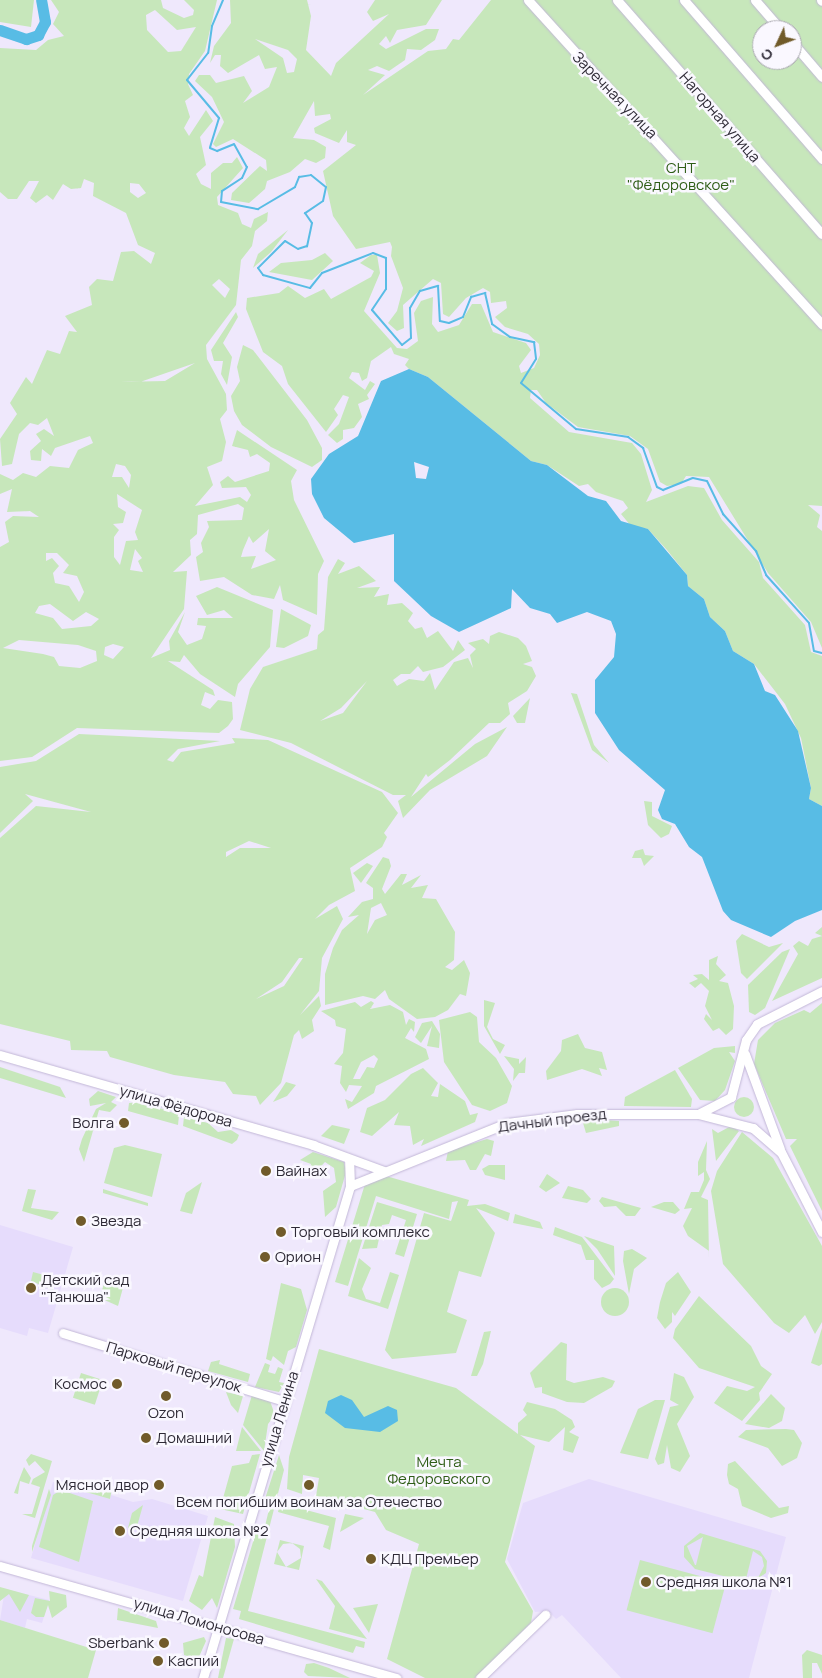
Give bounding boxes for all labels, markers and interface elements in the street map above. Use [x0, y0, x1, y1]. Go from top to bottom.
north arrow [752, 20, 802, 70]
text: С [756, 45, 777, 65]
street label: Заречная улица [569, 48, 661, 142]
street label: Нагорная улица [676, 68, 764, 166]
park label: СНТ "Фёдоровское" [627, 158, 735, 193]
street label: улица Фёдорова [117, 1081, 235, 1131]
street label: Дачный проезд [497, 1104, 607, 1136]
place label: Волга [72, 1114, 114, 1132]
marker: Волга [118, 1117, 130, 1129]
place label: Вайнах [276, 1162, 327, 1180]
marker: Вайнах [260, 1165, 272, 1177]
place label: Звезда [91, 1212, 141, 1230]
marker: Звезда [75, 1215, 87, 1227]
place label: Торговый комплекс [291, 1223, 430, 1241]
marker: Торговый комплекс [275, 1226, 287, 1238]
place label: Орион [275, 1248, 321, 1266]
marker: Орион [259, 1251, 271, 1263]
place label: Детский сад "Танюша" [41, 1270, 130, 1305]
marker: Детский сад "Танюша" [25, 1282, 37, 1294]
street label: Парковый переулок [104, 1338, 244, 1396]
street label: улица Ленина [256, 1369, 302, 1469]
place label: Космос [54, 1375, 107, 1393]
marker: Космос [111, 1378, 123, 1390]
marker: Ozon [160, 1390, 172, 1402]
place label: Ozon [148, 1404, 184, 1422]
place label: Домашний [156, 1429, 232, 1447]
marker: Домашний [140, 1432, 152, 1444]
park label: Мечта Федоровского [387, 1452, 491, 1487]
place label: Мясной двор [56, 1476, 149, 1494]
marker: Мясной двор [153, 1479, 165, 1491]
marker: Всем погибшим воинам за Отечество [303, 1479, 315, 1491]
place label: Всем погибшим воинам за Отечество [176, 1493, 442, 1511]
place label: Средняя школа №2 [130, 1522, 268, 1540]
marker: Средняя школа №2 [114, 1525, 126, 1537]
place label: КДЦ Премьер [381, 1550, 479, 1568]
marker: КДЦ Премьер [365, 1553, 377, 1565]
place label: Средняя школа №1 [656, 1573, 792, 1591]
marker: Средняя школа №1 [640, 1576, 652, 1588]
street label: улица Ломоносова [132, 1594, 266, 1648]
place label: Sberbank [88, 1634, 154, 1652]
marker: Sberbank [158, 1637, 170, 1649]
place label: Каспий [168, 1652, 219, 1670]
marker: Каспий [152, 1655, 164, 1667]

